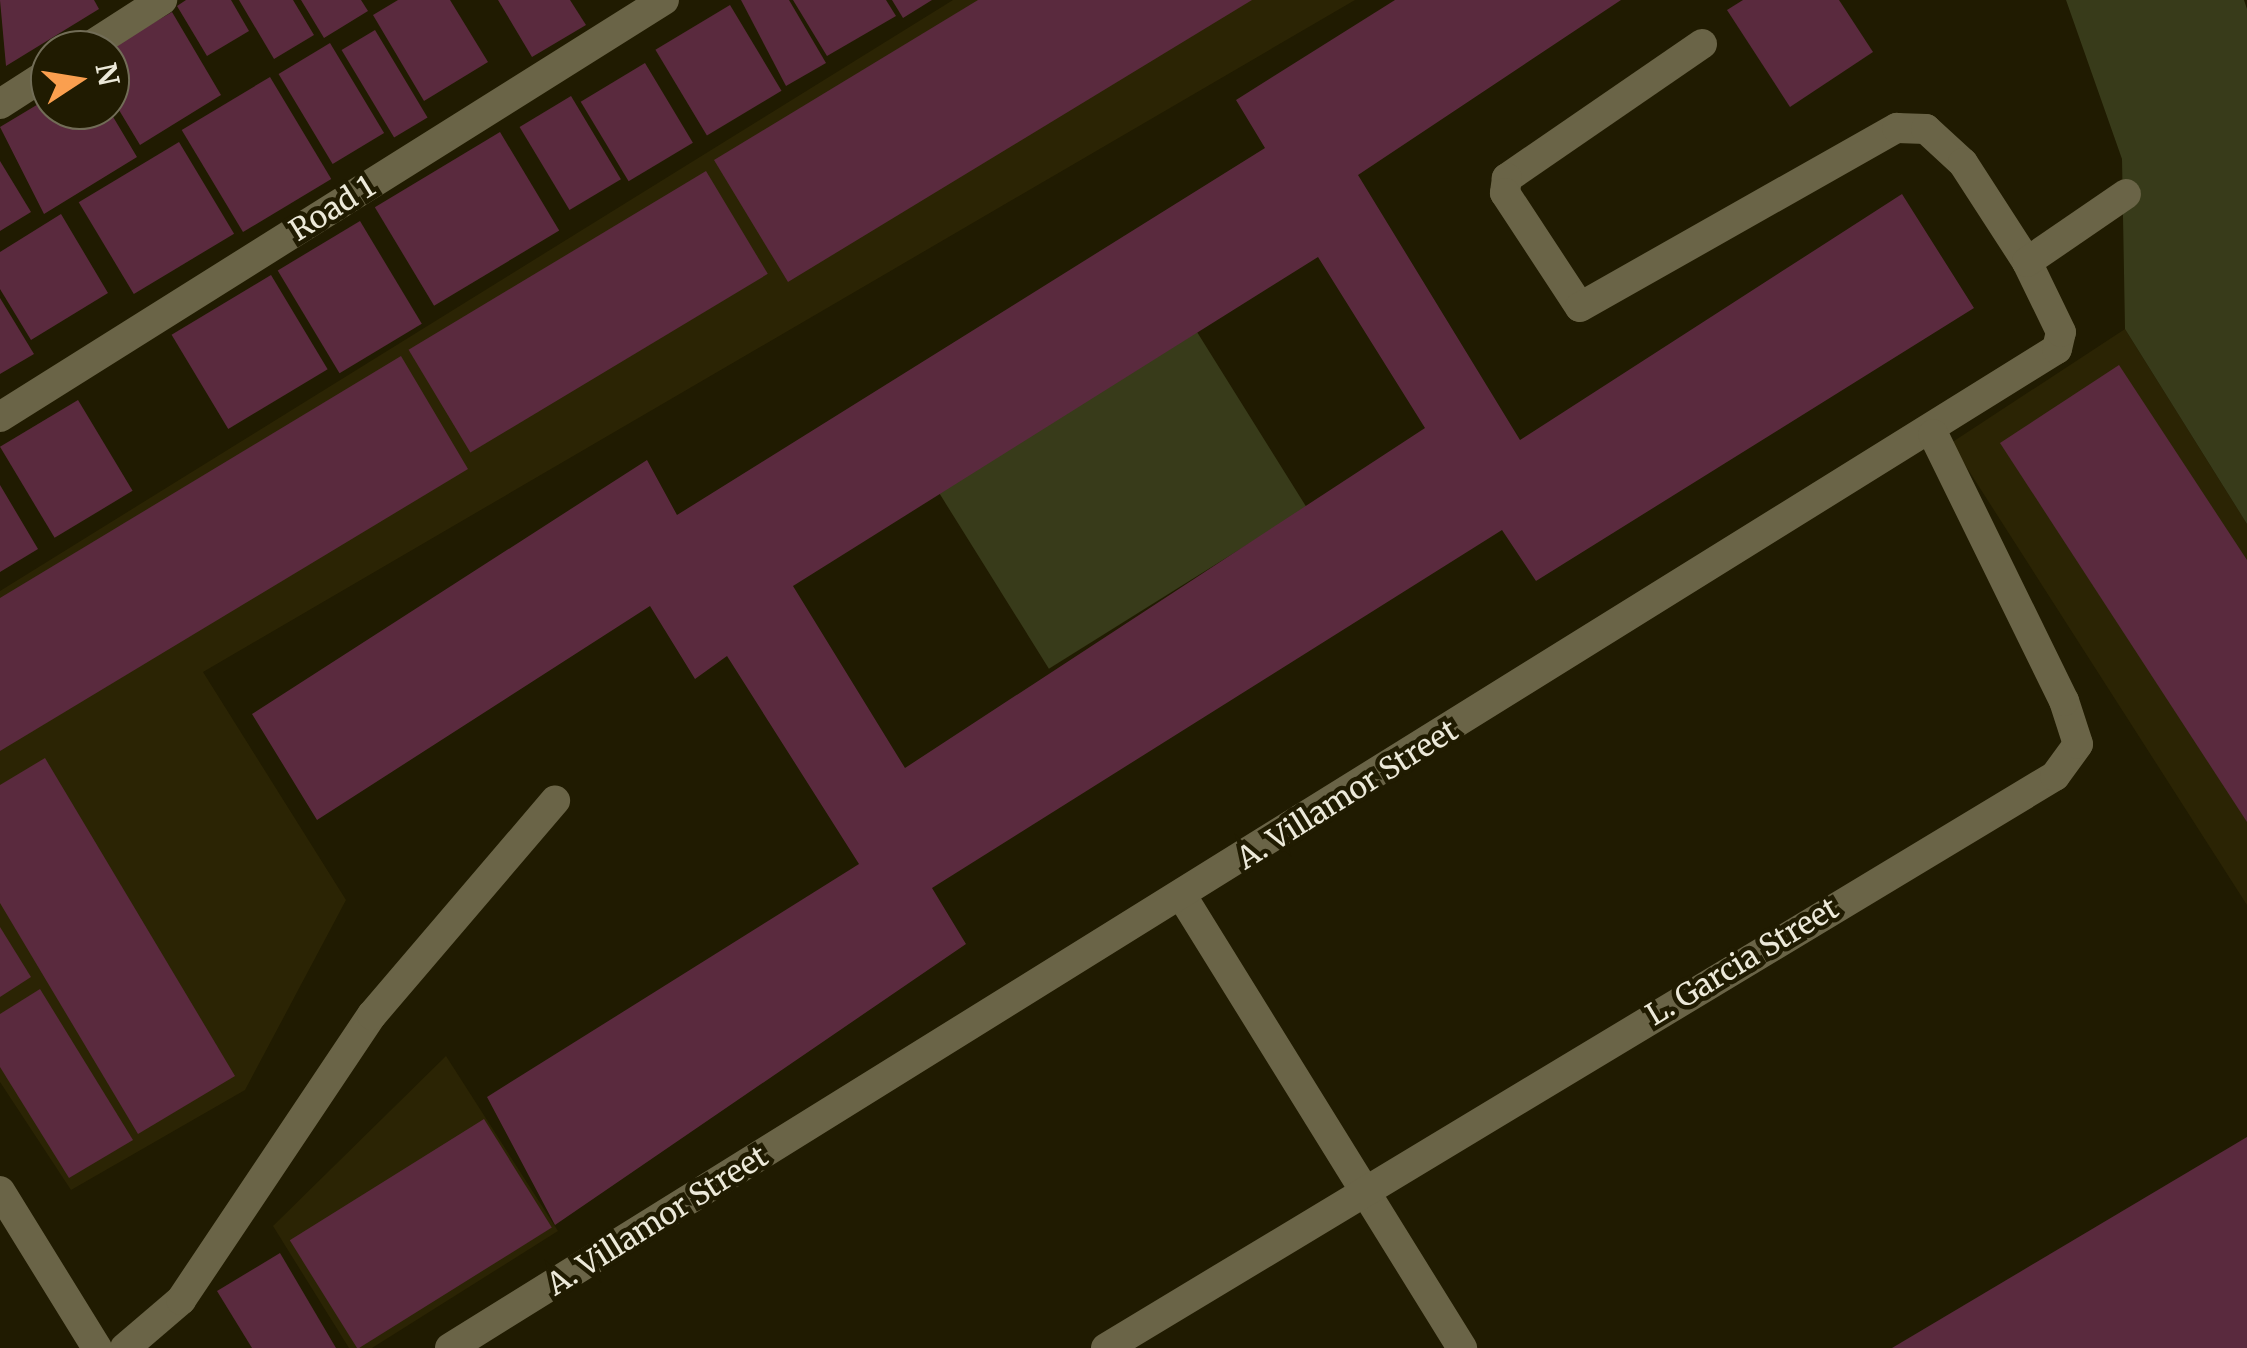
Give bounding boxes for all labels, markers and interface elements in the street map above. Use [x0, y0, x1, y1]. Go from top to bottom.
north arrow [30, 30, 130, 130]
text: N [87, 60, 127, 89]
street label: Road 1 [283, 168, 381, 248]
street label: A. Villamor Street [1230, 712, 1464, 876]
street label: L. Garcia Street [1639, 890, 1845, 1032]
street label: A. Villamor Street [540, 1138, 774, 1302]

